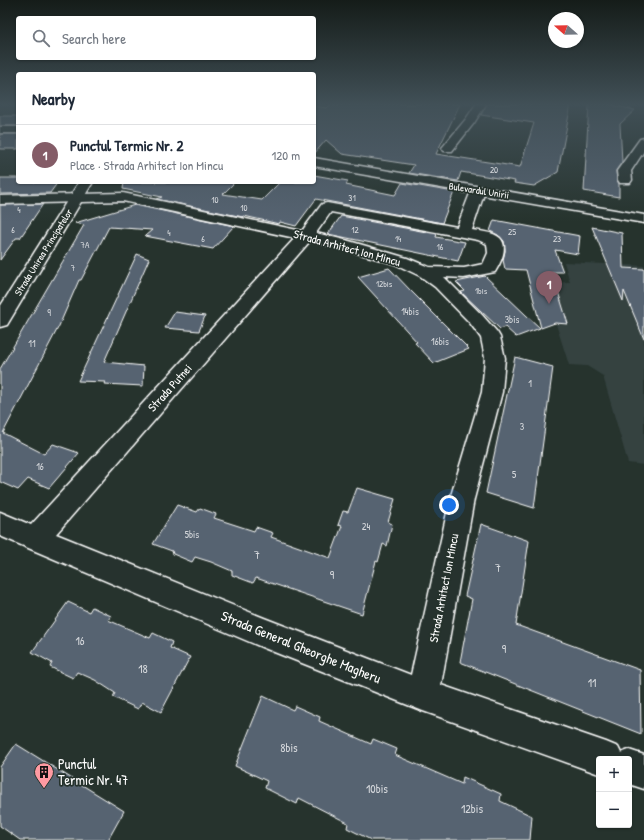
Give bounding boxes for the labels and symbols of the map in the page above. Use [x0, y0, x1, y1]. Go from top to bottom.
north arrow [548, 12, 584, 48]
house number: 20 [490, 164, 498, 176]
street label: Bulevardul Unirii [448, 179, 510, 202]
house number: 31 [348, 192, 356, 204]
house number: 10 [211, 194, 219, 206]
house number: 10 [240, 202, 248, 214]
house number: 4 [17, 204, 21, 216]
street label: Strada Unirea Principatelor [11, 206, 75, 298]
house number: 6 [11, 224, 15, 236]
house number: 12 [351, 224, 360, 236]
street label: Strada Arhitect Ion Mincu [292, 225, 403, 270]
house number: 25 [508, 226, 516, 238]
house number: 4 [167, 227, 171, 239]
house number: 6 [201, 233, 205, 245]
house number: 14 [395, 233, 402, 245]
house number: 23 [553, 233, 561, 245]
house number: 7A [81, 239, 90, 251]
house number: 16 [437, 241, 444, 253]
house number: 7 [71, 262, 76, 274]
pin: 1 [536, 271, 562, 304]
house number: 12bis [376, 278, 393, 290]
house number: 1bis [475, 285, 488, 297]
house number: 14bis [401, 305, 419, 318]
house number: 9 [47, 306, 51, 319]
house number: 3bis [505, 313, 519, 326]
house number: 16bis [431, 335, 449, 348]
house number: 11 [28, 337, 36, 350]
street label: Strada Putnei [144, 360, 196, 415]
house number: 1 [528, 377, 532, 390]
house number: 3 [520, 420, 525, 433]
house number: 16 [36, 460, 44, 473]
house number: 5 [512, 468, 517, 481]
your location [439, 495, 459, 515]
house number: 24 [362, 520, 370, 533]
house number: 5bis [185, 528, 199, 541]
street label: Strada Arhitect Ion Mincu [425, 532, 462, 644]
house number: 7 [254, 546, 260, 563]
house number: 7 [495, 559, 501, 576]
house number: 9 [330, 566, 335, 583]
street label: Strada General Gheorghe Magheru [218, 606, 384, 688]
house number: 16 [75, 632, 85, 649]
house number: 9 [502, 640, 507, 657]
house number: 18 [138, 660, 148, 677]
house number: 11 [588, 674, 596, 691]
house number: 8bis [280, 739, 298, 756]
place label: Punctul Termic Nr. 47 [58, 754, 128, 789]
building icon: Punctul Termic Nr. 47 [33, 761, 55, 789]
house number: 10bis [366, 780, 388, 797]
house number: 12bis [461, 800, 483, 817]

